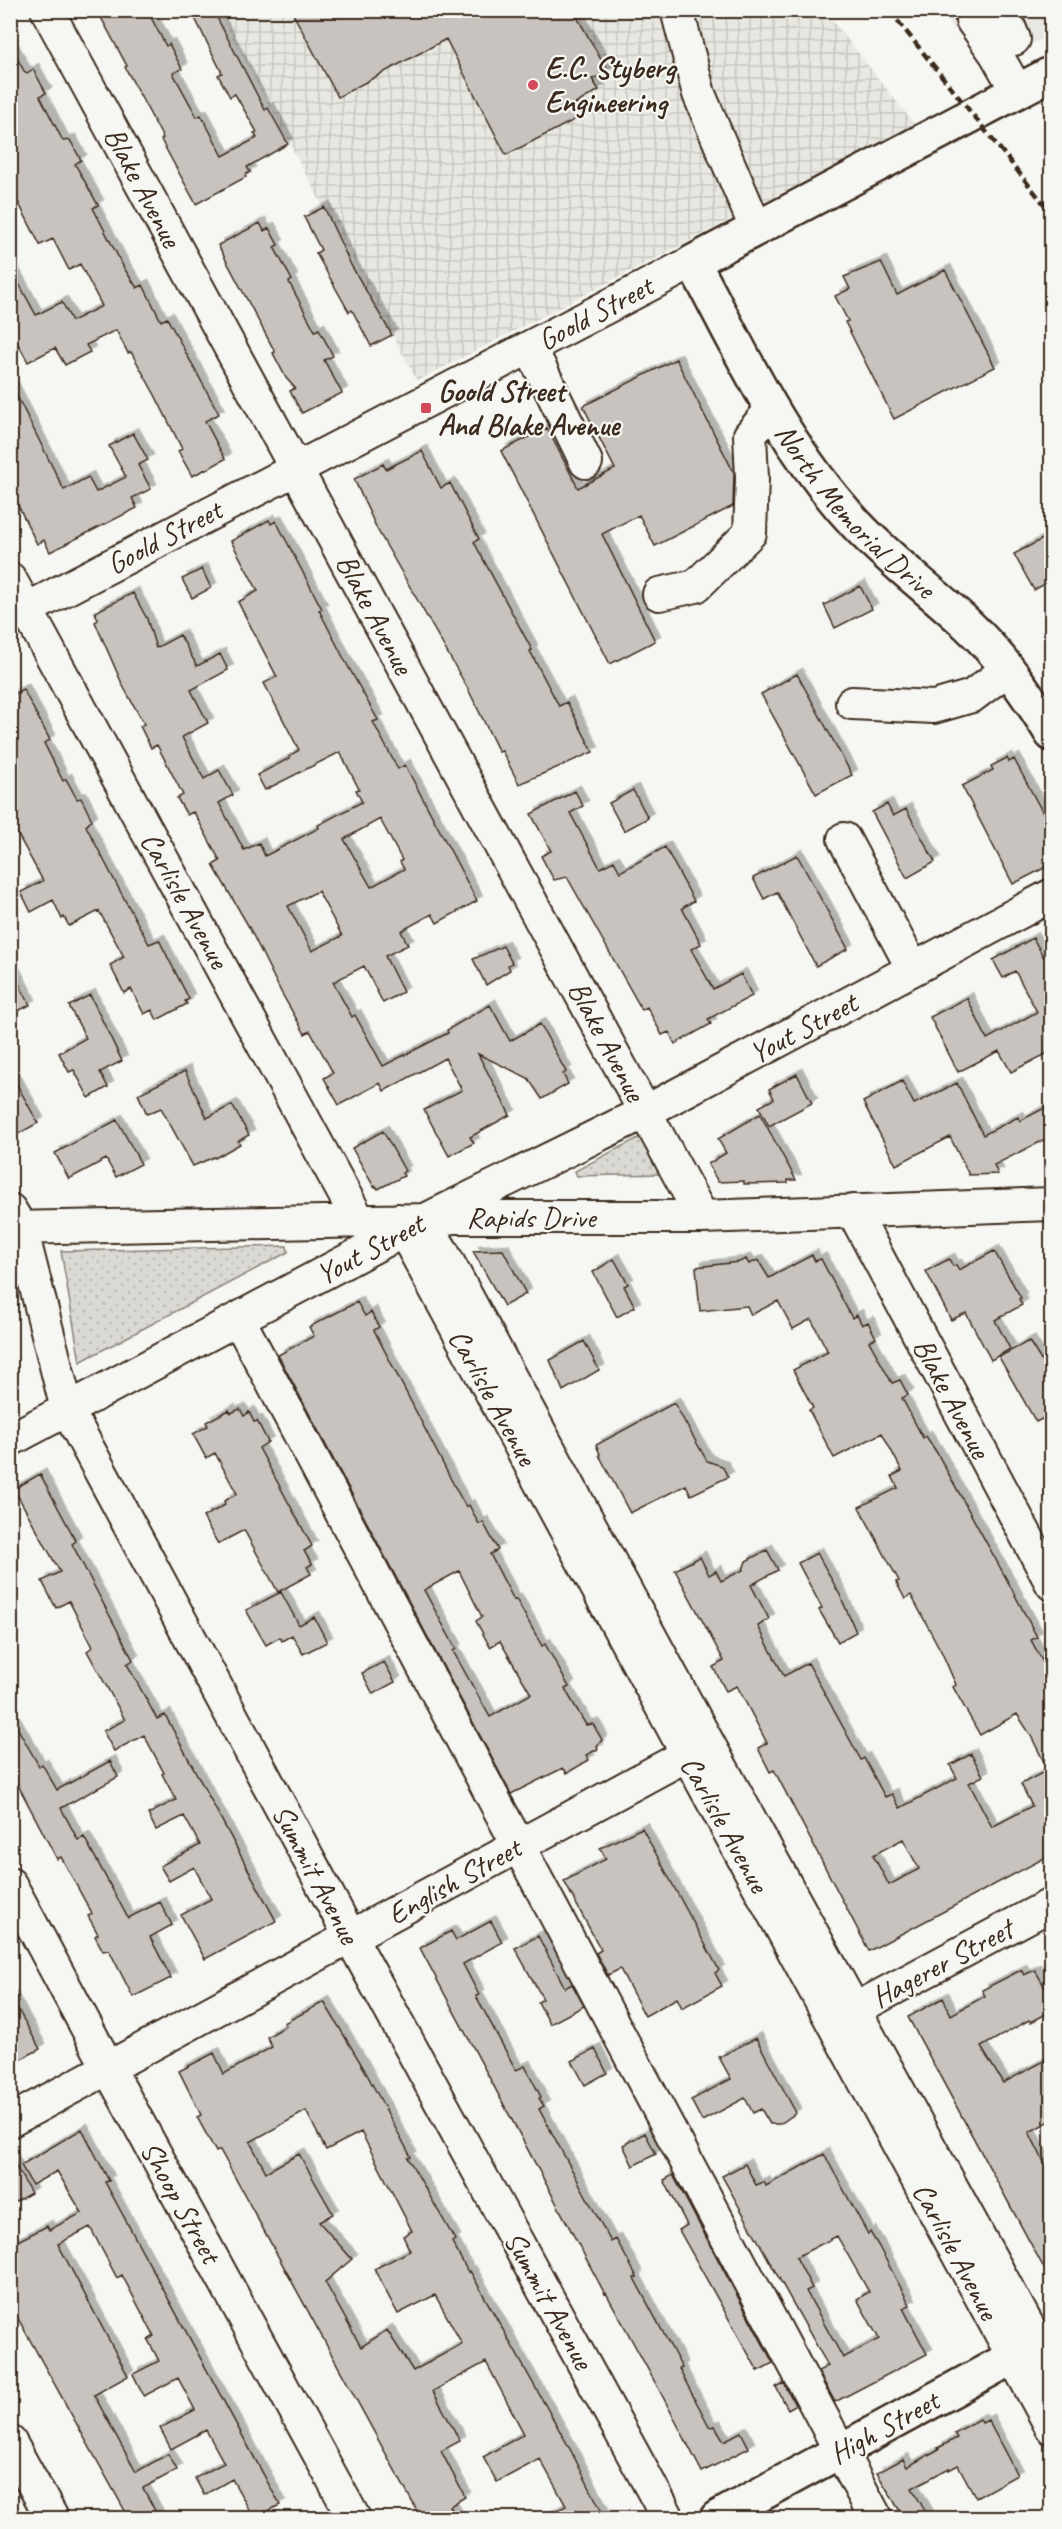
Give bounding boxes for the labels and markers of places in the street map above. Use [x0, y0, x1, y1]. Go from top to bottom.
place label: E.C. Styberg Engineering [545, 49, 678, 121]
marker: E.C. Styberg Engineering [526, 78, 540, 92]
place label: Goold Street And Blake Avenue [438, 372, 621, 444]
marker: Goold Street And Blake Avenue [419, 401, 433, 415]

